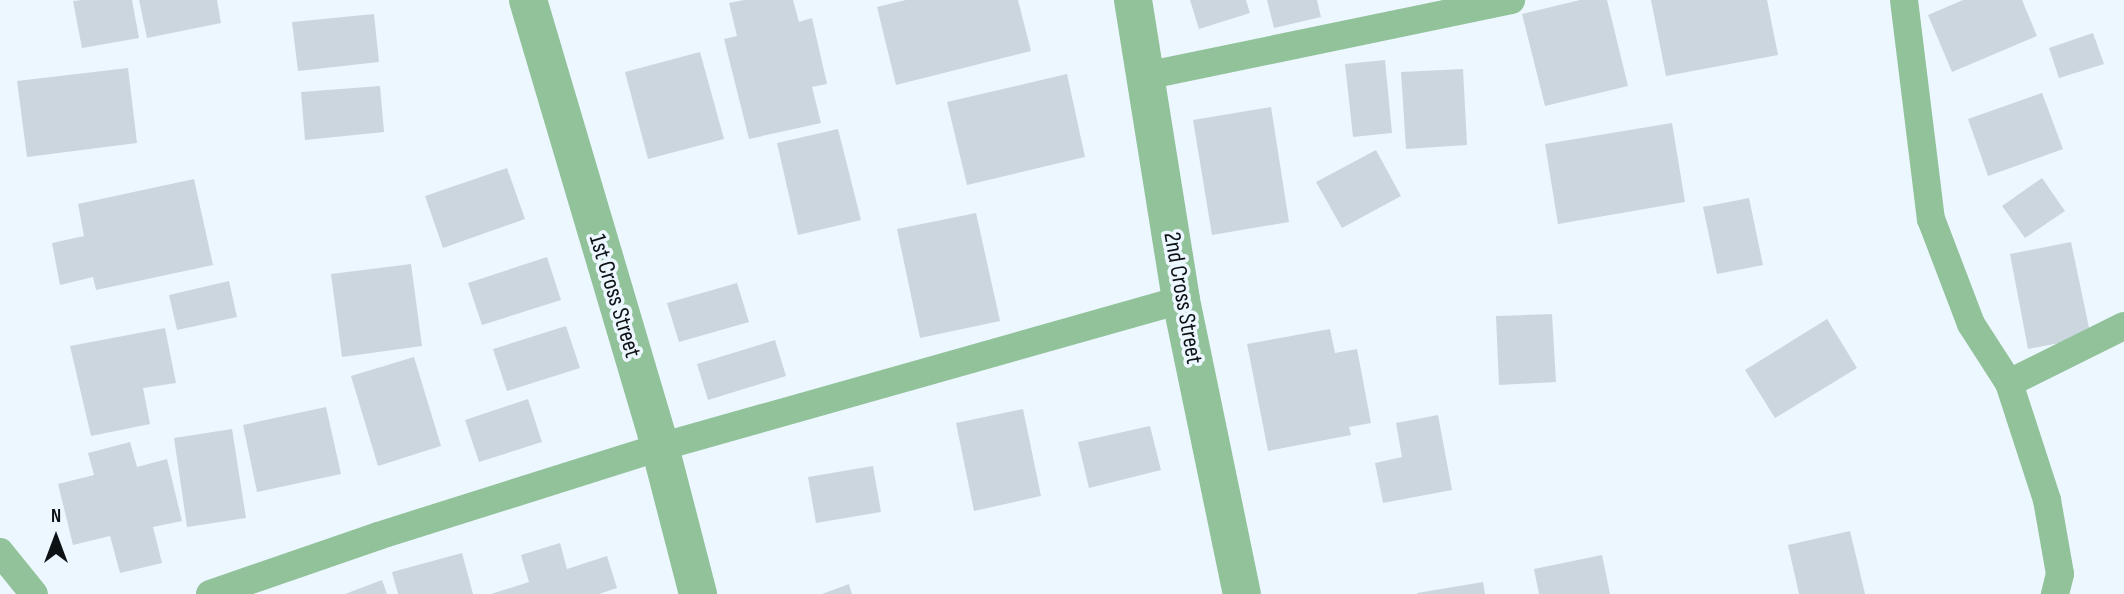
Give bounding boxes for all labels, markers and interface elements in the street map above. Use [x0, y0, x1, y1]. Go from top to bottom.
street label: 2nd Cross Street [1157, 230, 1209, 366]
street label: 1st Cross Street [583, 231, 647, 361]
north arrow [21, 503, 91, 573]
text: N [51, 505, 61, 528]

